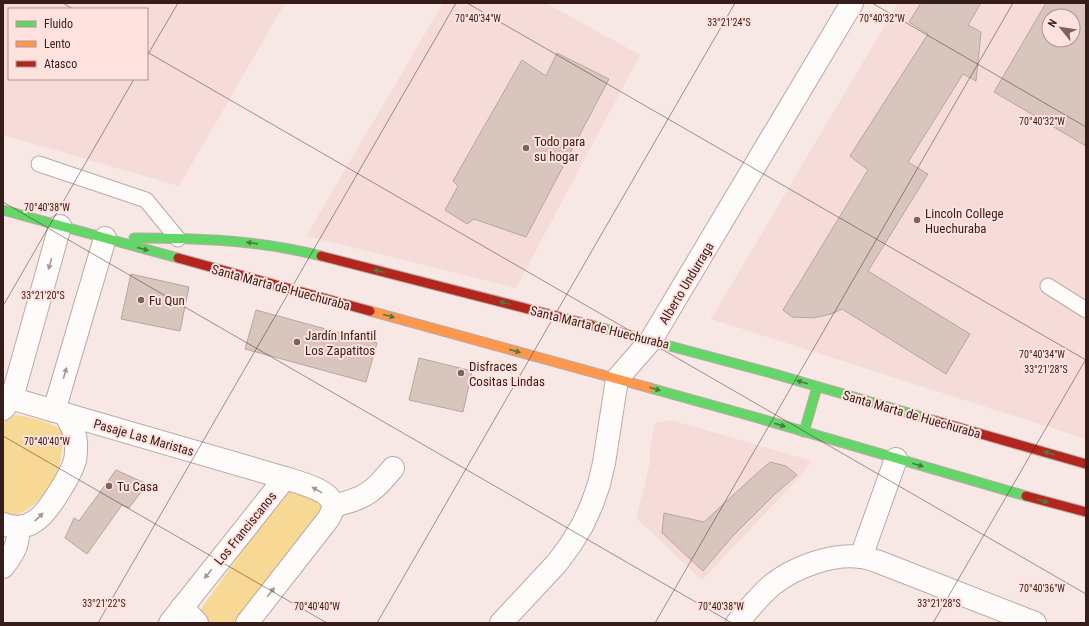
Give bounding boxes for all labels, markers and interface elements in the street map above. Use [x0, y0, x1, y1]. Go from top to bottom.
legend [8, 8, 148, 80]
north arrow [1041, 8, 1081, 48]
text: 70°40'34"W [455, 13, 501, 24]
text: 70°40'32"W [859, 13, 905, 24]
text: Fluido [44, 17, 73, 31]
text: 33°21'24"S [707, 17, 751, 28]
text: N [1045, 17, 1060, 29]
text: Lento [44, 37, 71, 51]
text: Atasco [44, 57, 77, 71]
text: 70°40'32"W [1019, 116, 1065, 127]
place label: Todo para su hogar [534, 134, 585, 164]
marker: Todo para su hogar [521, 143, 531, 153]
text: 70°40'38"W [24, 202, 70, 213]
place label: Lincoln College Huechuraba [925, 206, 1004, 236]
marker: Lincoln College Huechuraba [912, 215, 922, 225]
street label: Alberto Undurraga [656, 239, 717, 327]
one-way arrow [246, 240, 258, 246]
one-way arrow [136, 246, 149, 252]
one-way arrow [47, 258, 53, 270]
street label: Santa Marta de Huechuraba [210, 262, 352, 313]
one-way arrow [373, 267, 385, 273]
text: 33°21'20"S [21, 290, 65, 301]
place label: Fu Qun [149, 293, 185, 308]
marker: Fu Qun [136, 295, 146, 305]
one-way arrow [499, 300, 511, 306]
street label: Santa Marta de Huechuraba [529, 303, 671, 352]
one-way arrow [383, 314, 396, 320]
place label: Jardín Infantil Los Zapatitos [305, 328, 376, 358]
marker: Jardín Infantil Los Zapatitos [292, 337, 302, 347]
one-way arrow [509, 348, 521, 354]
text: 70°40'34"W [1019, 349, 1065, 360]
place label: Disfraces Cositas Lindas [469, 359, 545, 389]
text: 33°21'28"S [1024, 364, 1068, 375]
one-way arrow [62, 367, 68, 379]
marker: Disfraces Cositas Lindas [456, 368, 466, 378]
one-way arrow [796, 379, 808, 385]
one-way arrow [649, 386, 661, 392]
street label: Santa Marta de Huechuraba [841, 388, 983, 441]
street label: Pasaje Las Maristas [92, 416, 196, 459]
one-way arrow [773, 422, 786, 428]
text: 70°40'40"W [24, 436, 70, 447]
one-way arrow [1042, 450, 1054, 456]
one-way arrow [912, 462, 924, 468]
place label: Tu Casa [117, 479, 158, 494]
marker: Tu Casa [104, 481, 114, 491]
one-way arrow [311, 487, 323, 493]
street label: Los Franciscanos [211, 489, 280, 568]
one-way arrow [1037, 498, 1049, 504]
one-way arrow [34, 513, 44, 522]
one-way arrow [204, 569, 213, 580]
text: 70°40'36"W [1019, 583, 1065, 594]
one-way arrow [267, 587, 275, 598]
text: 33°21'22"S [82, 598, 126, 609]
text: 33°21'28"S [917, 598, 961, 609]
text: 70°40'40"W [294, 601, 340, 612]
text: 70°40'38"W [698, 601, 744, 612]

